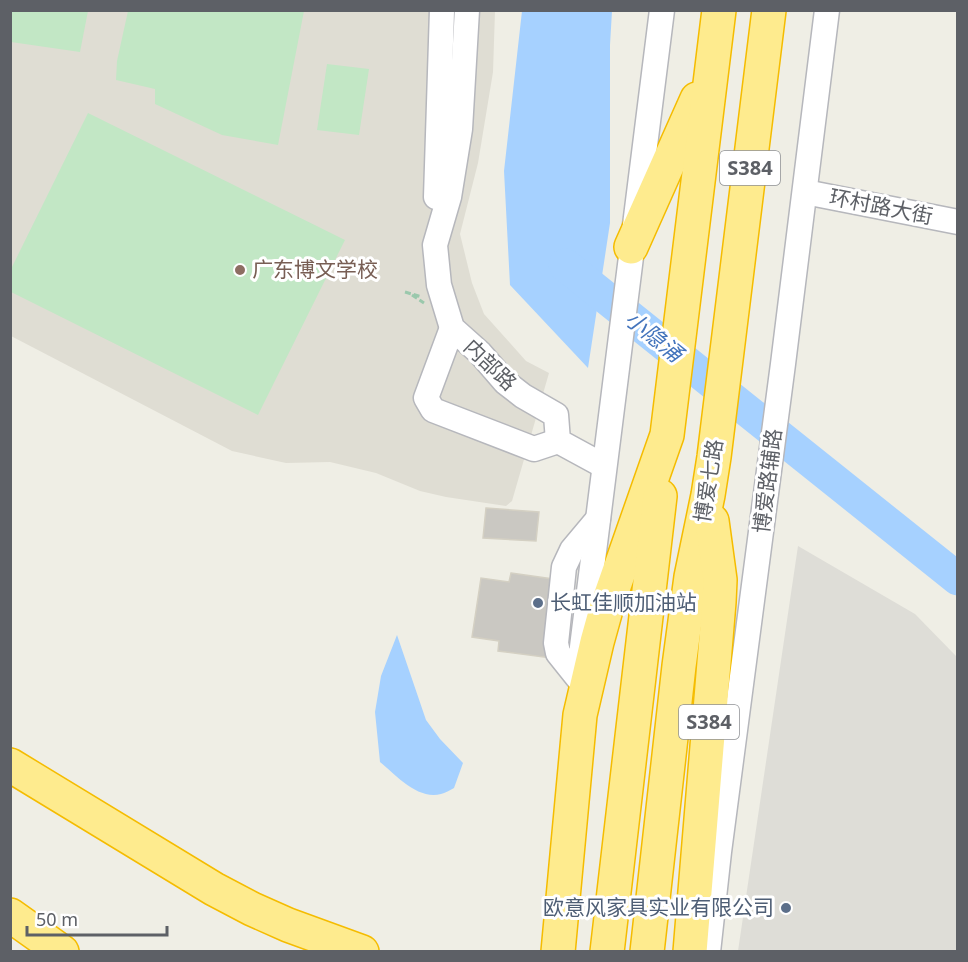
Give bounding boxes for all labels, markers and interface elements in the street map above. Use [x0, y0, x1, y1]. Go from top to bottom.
road number: S384 [720, 151, 780, 185]
street label: 环村路大街 [827, 182, 935, 230]
place label: 广东博文学校 [252, 255, 378, 283]
marker: 广东博文学校 [233, 263, 247, 277]
water label: 小隐涌 [620, 303, 692, 370]
street label: 内部路 [458, 332, 523, 396]
street label: 博爱路辅路 [747, 427, 787, 535]
street label: 博爱七路 [688, 437, 728, 525]
place label: 长虹佳顺加油站 [550, 588, 697, 616]
marker: 长虹佳顺加油站 [531, 596, 545, 610]
road number: S384 [679, 705, 739, 739]
place label: 欧意风家具实业有限公司 [543, 893, 774, 921]
scale bar [27, 899, 166, 937]
marker: 欧意风家具实业有限公司 [779, 901, 793, 915]
text: 50 m [36, 907, 78, 931]

